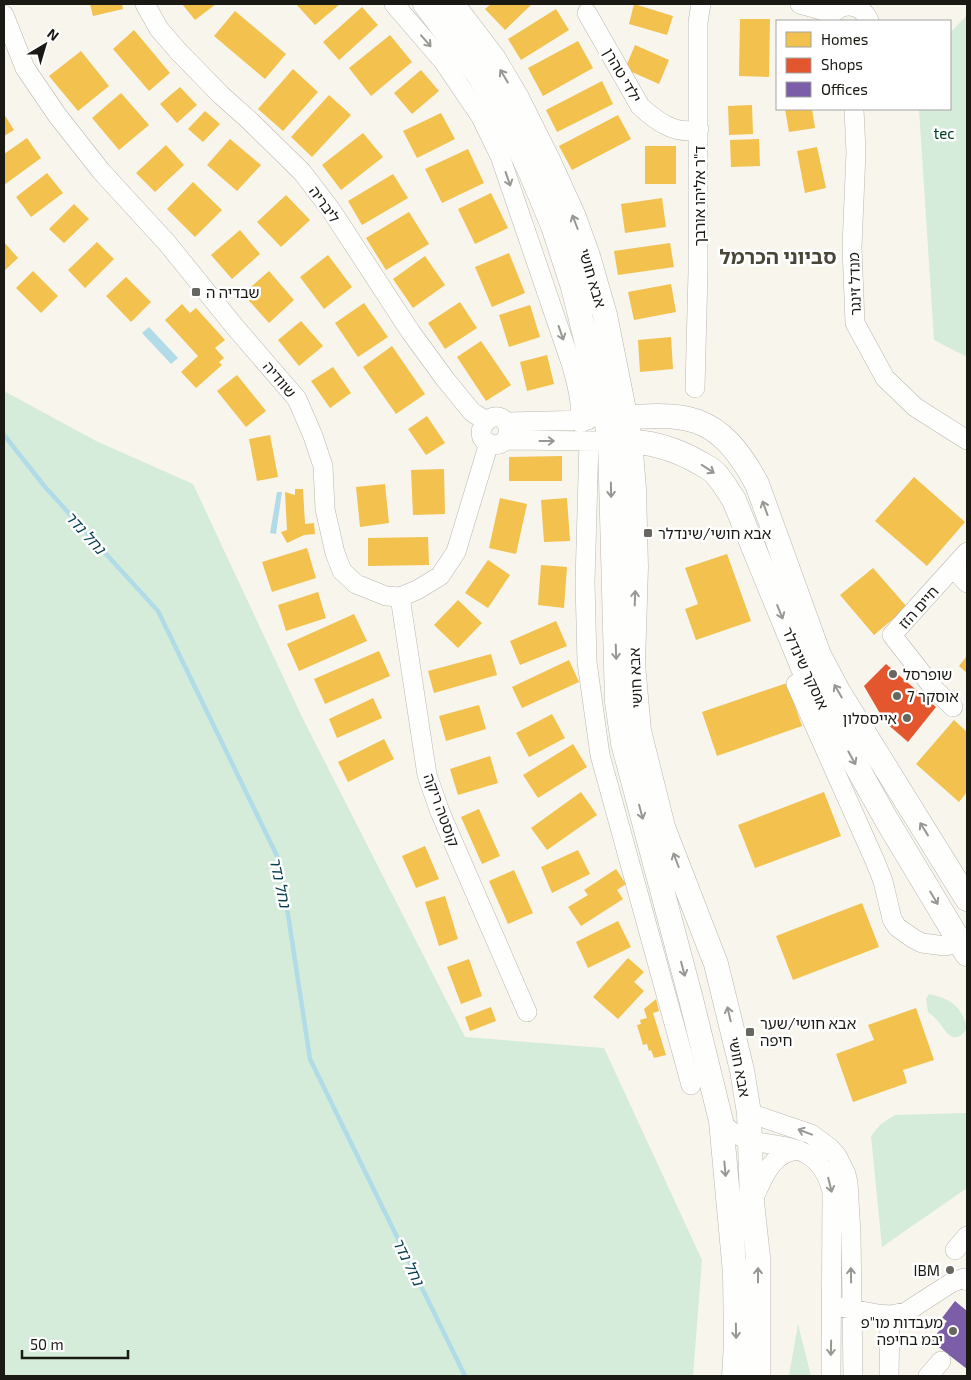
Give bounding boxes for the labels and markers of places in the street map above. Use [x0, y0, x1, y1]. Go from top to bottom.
place label: שבדיה ה [206, 283, 259, 301]
marker: שבדיה ה [190, 286, 202, 298]
place label: אבא חושי/שינדלר [658, 524, 771, 542]
marker: אבא חושי/שינדלר [642, 527, 654, 539]
place label: שופרסל [903, 665, 952, 683]
marker: שופרסל [887, 668, 899, 680]
place label: אוסקר 7 [907, 687, 959, 705]
marker: אוסקר 7 [891, 690, 903, 702]
place label: אייססלון [843, 709, 897, 727]
marker: אייססלון [901, 712, 913, 724]
place label: אבא חושי/שער חיפה [760, 1014, 856, 1049]
marker: אבא חושי/שער חיפה [744, 1026, 756, 1038]
place label: IBM [914, 1261, 940, 1279]
marker: IBM [944, 1264, 956, 1276]
place label: מעבדות מו"פ יבמ בחיפה [861, 1313, 943, 1348]
marker: מעבדות מו"פ יבמ בחיפה [947, 1325, 959, 1337]

